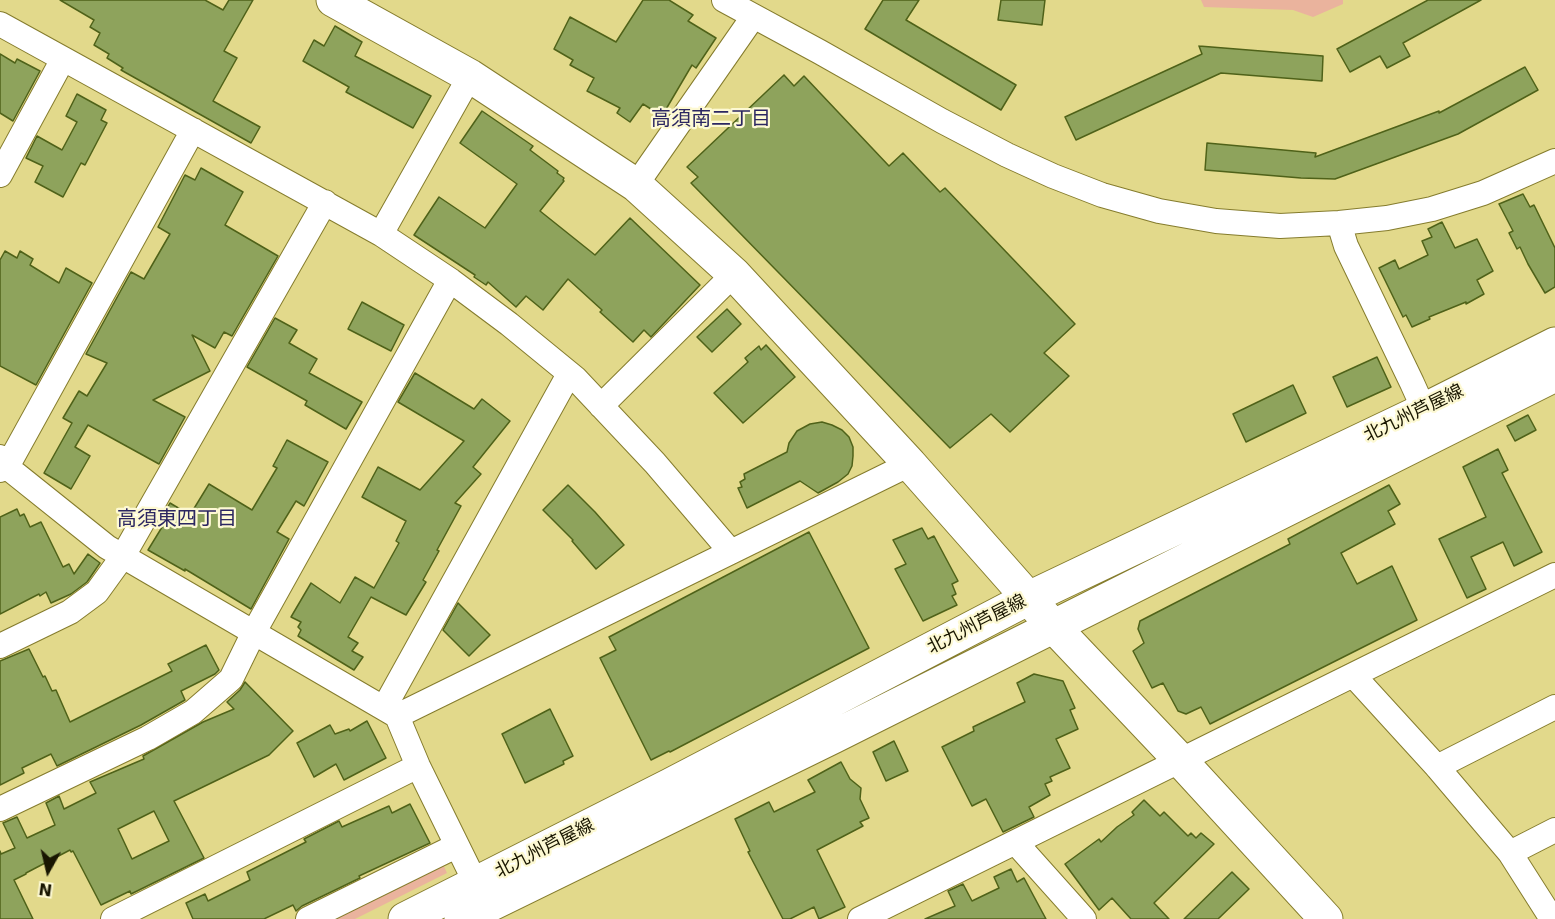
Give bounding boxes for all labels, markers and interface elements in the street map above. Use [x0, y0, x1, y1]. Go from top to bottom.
district label: 高須南二丁目 [651, 108, 771, 132]
street label: 北九州芦屋線 [1361, 381, 1467, 447]
district label: 高須東四丁目 [117, 508, 237, 532]
street label: 北九州芦屋線 [924, 591, 1030, 659]
street label: 北九州芦屋線 [492, 815, 598, 883]
north arrow [18, 841, 78, 901]
text: N [37, 879, 53, 900]

